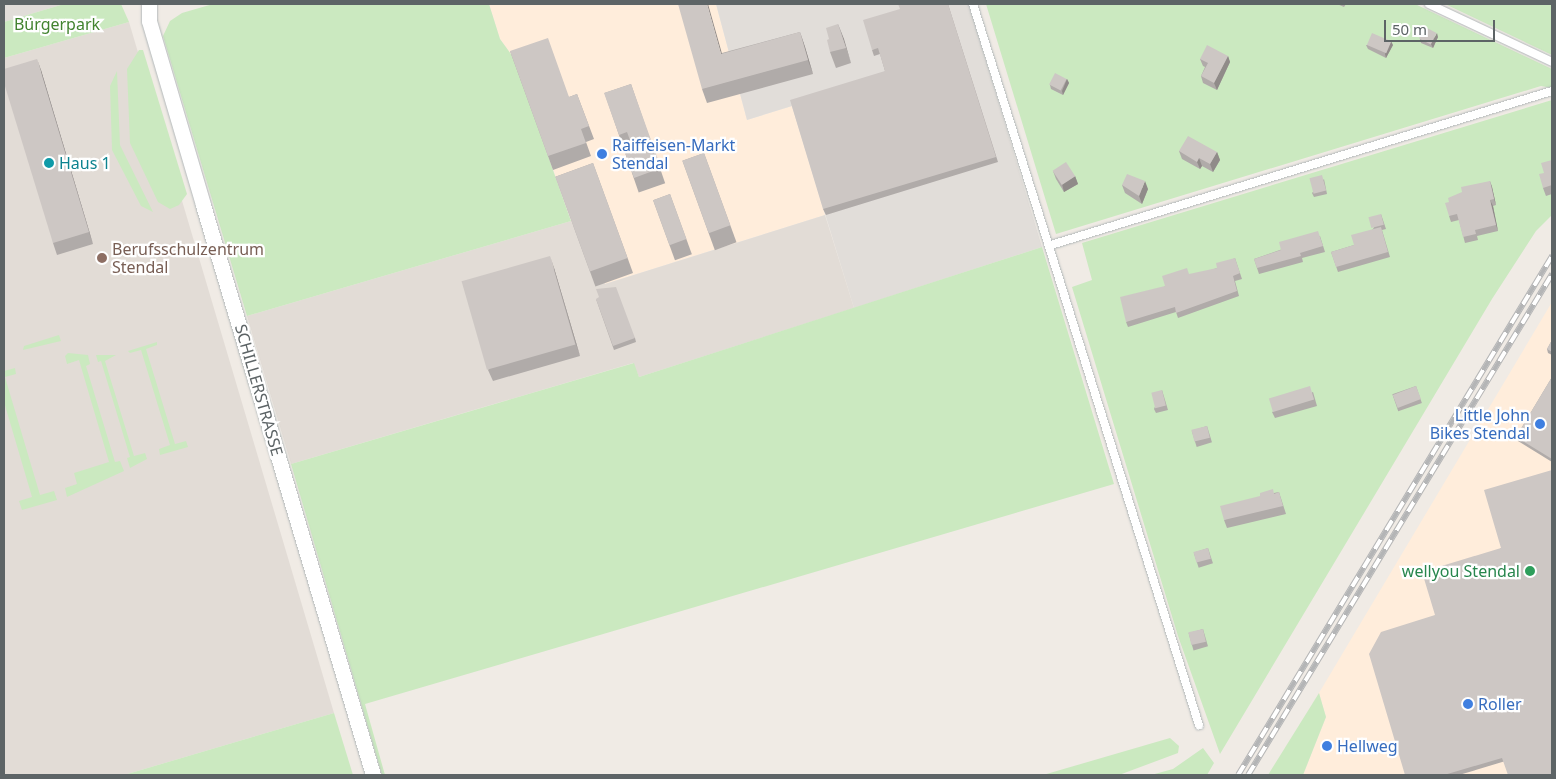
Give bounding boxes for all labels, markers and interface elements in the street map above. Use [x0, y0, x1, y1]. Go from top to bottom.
scale bar [1386, 10, 1497, 42]
park label: Bürgerpark [14, 14, 100, 34]
text: 50 m [1392, 19, 1427, 39]
place label: Raiffeisen-Markt Stendal [612, 135, 735, 173]
marker: Raiffeisen-Markt Stendal [596, 148, 608, 160]
place label: Haus 1 [59, 153, 111, 173]
marker: Haus 1 [43, 157, 55, 169]
place label: Berufsschulzentrum Stendal [112, 239, 264, 277]
marker: Berufsschulzentrum Stendal [96, 252, 108, 264]
street label: SCHILLERSTRASSE [231, 322, 287, 458]
place label: Little John Bikes Stendal [1430, 405, 1530, 443]
marker: Little John Bikes Stendal [1534, 418, 1546, 430]
place label: wellyou Stendal [1402, 561, 1520, 581]
marker: wellyou Stendal [1524, 565, 1536, 577]
place label: Roller [1478, 694, 1522, 714]
marker: Roller [1462, 698, 1474, 710]
place label: Hellweg [1337, 736, 1398, 756]
marker: Hellweg [1321, 740, 1333, 752]

